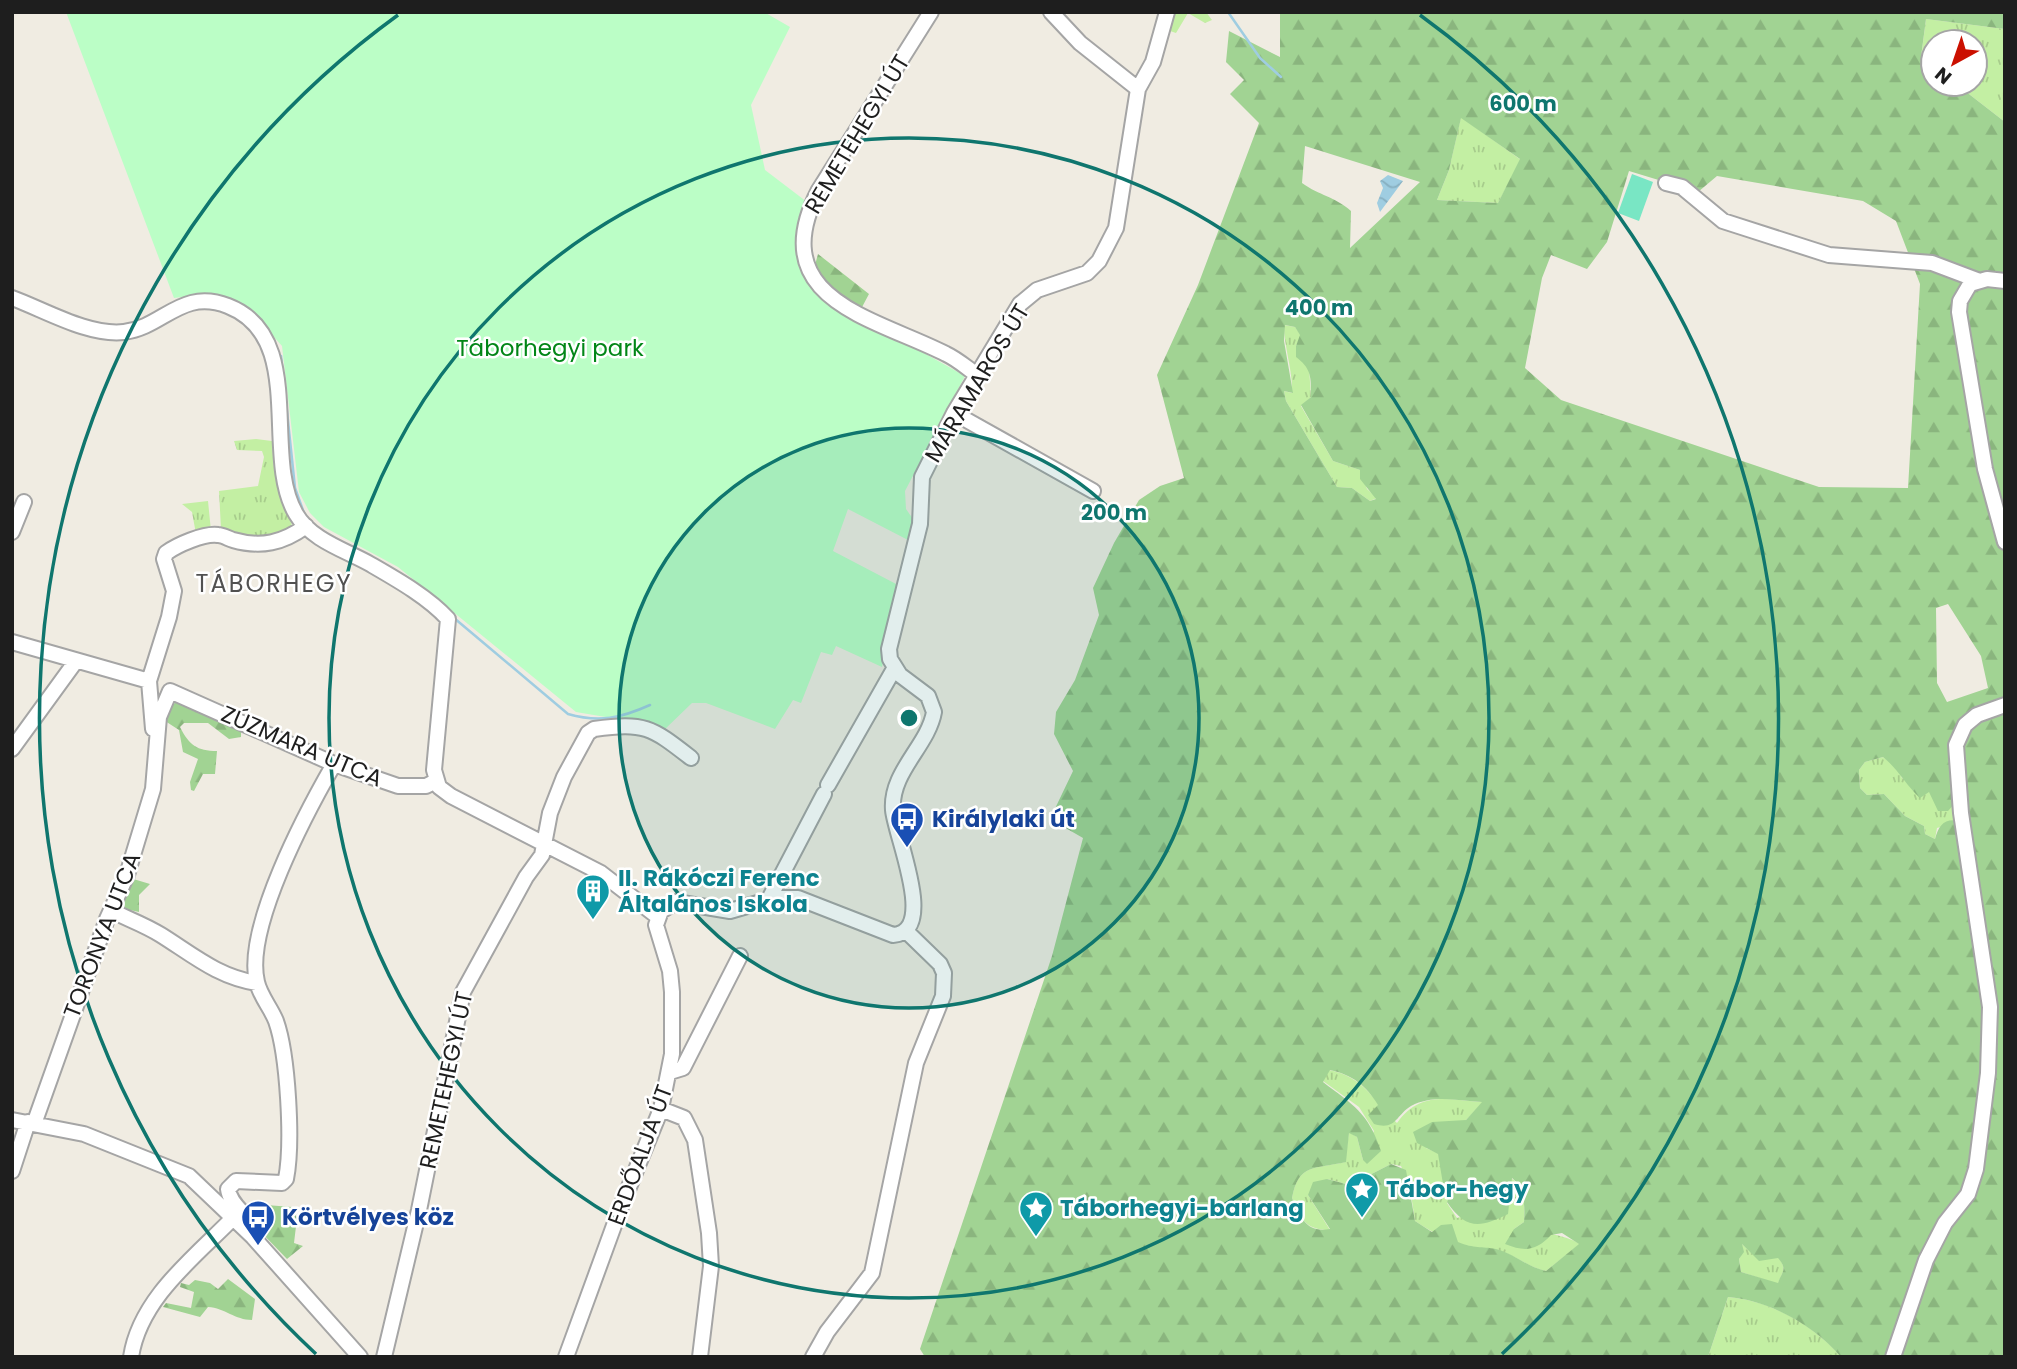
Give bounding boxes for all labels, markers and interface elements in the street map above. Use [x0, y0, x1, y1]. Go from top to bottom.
north arrow [1919, 28, 1989, 98]
street label: REMETEHEGYI ÚT [797, 48, 917, 220]
text: N [1929, 61, 1958, 91]
text: 600 m [1489, 89, 1557, 118]
text: 400 m [1285, 293, 1353, 322]
street label: MÁRAMAROS ÚT [917, 298, 1037, 468]
park label: Táborhegyi park [456, 332, 644, 364]
text: 200 m [1081, 498, 1147, 527]
district label: TÁBORHEGY [196, 567, 352, 600]
street label: ZÚZMARA UTCA [216, 698, 388, 794]
centre of rings [897, 706, 921, 730]
bus stop icon: Királylaki út [888, 800, 926, 849]
place label: Királylaki út [932, 803, 1075, 835]
street label: TORONYA UTCA [56, 848, 148, 1022]
place label: II. Rákóczi Ferenc Általános Iskola [618, 862, 820, 920]
building icon: II. Rákóczi Ferenc Általános Iskola [574, 872, 612, 921]
street label: REMETEHEGYI ÚT [412, 988, 480, 1172]
street label: ERDŐALJA ÚT [600, 1080, 680, 1230]
place icon: Tábor-hegy [1343, 1170, 1381, 1219]
place label: Tábor-hegy [1386, 1173, 1529, 1205]
place icon: Táborhegyi-barlang [1017, 1189, 1055, 1238]
place label: Táborhegyi-barlang [1060, 1192, 1304, 1224]
bus stop icon: Körtvélyes köz [239, 1198, 277, 1247]
place label: Körtvélyes köz [282, 1201, 454, 1233]

